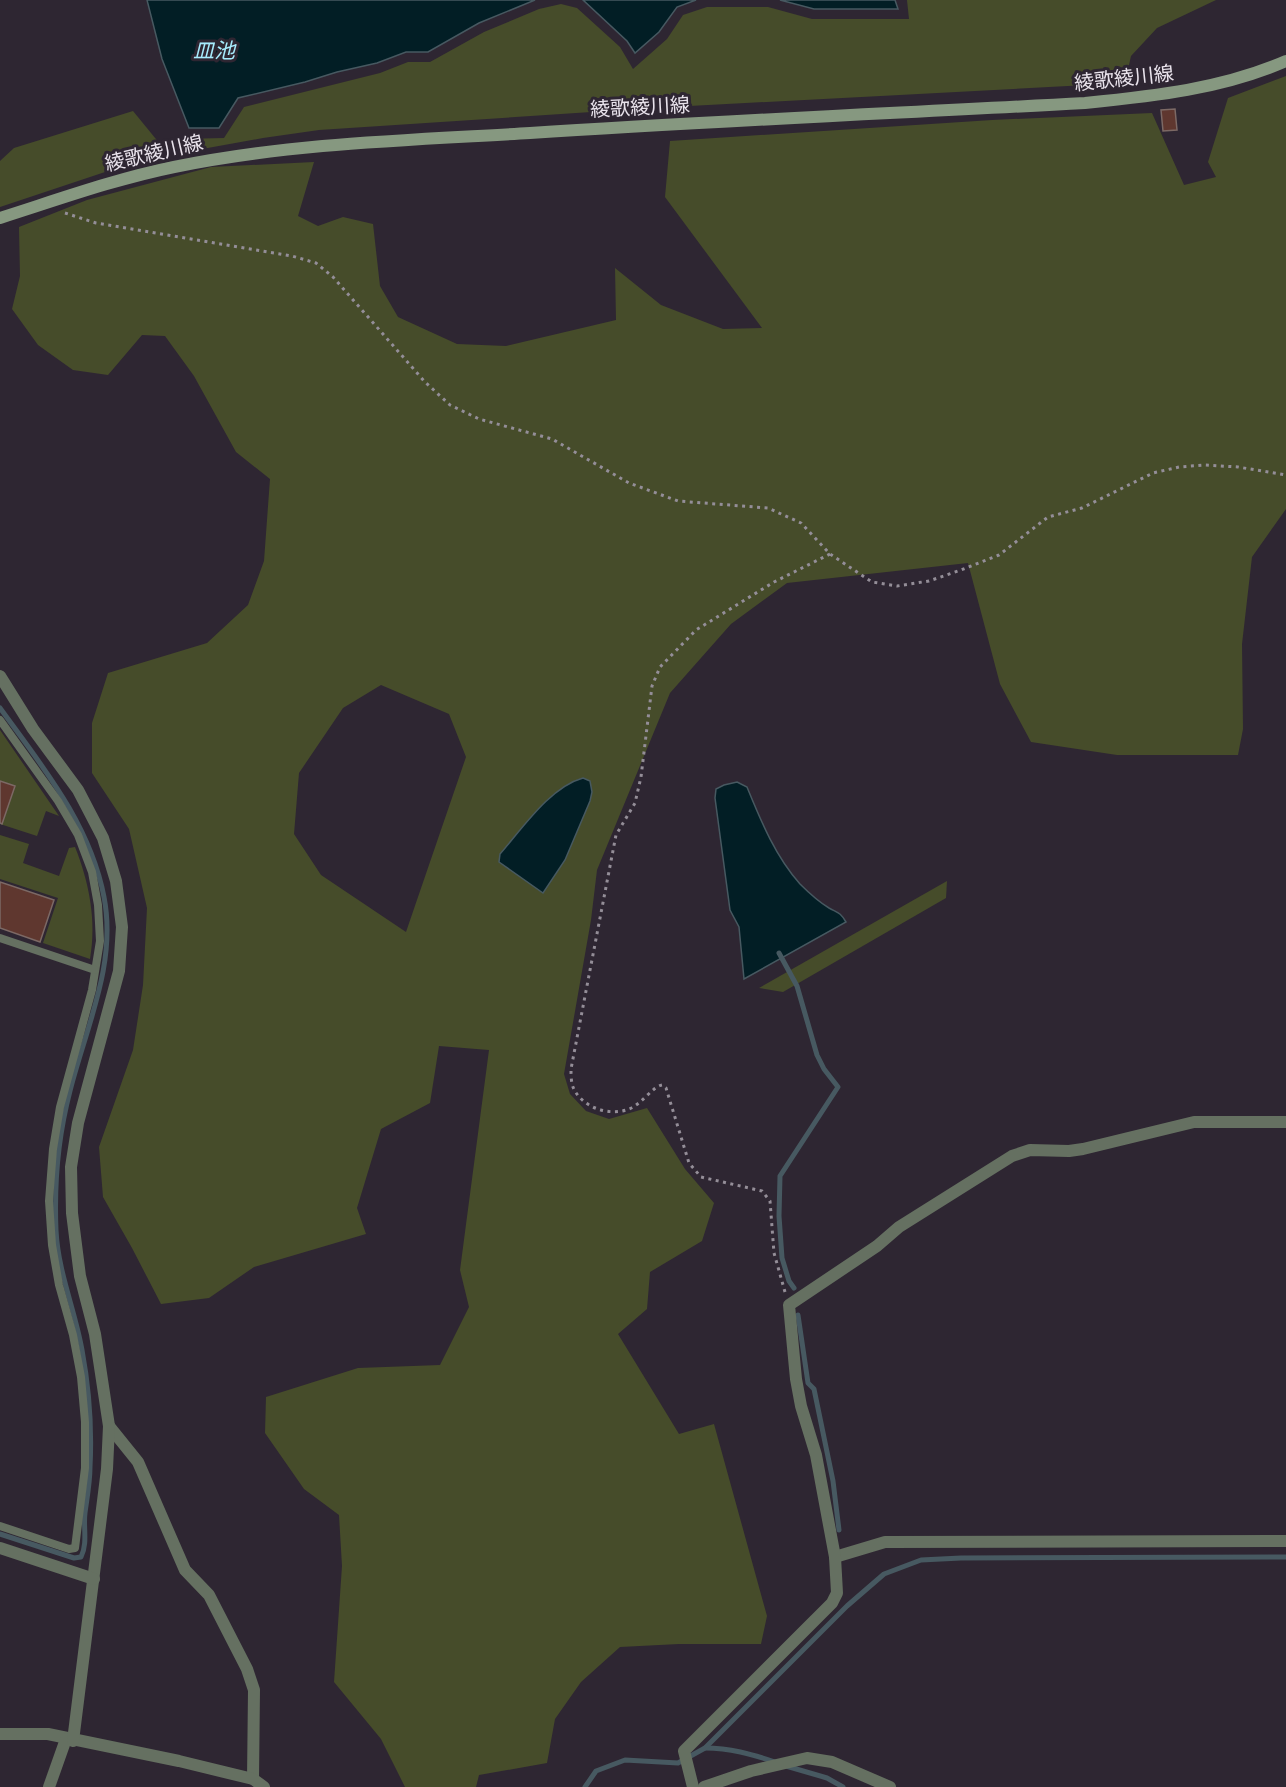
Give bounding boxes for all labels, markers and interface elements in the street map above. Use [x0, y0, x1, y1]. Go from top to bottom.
water label: 皿池 [193, 37, 237, 64]
street label: 綾歌綾川線 [1073, 60, 1175, 96]
street label: 綾歌綾川線 [589, 91, 691, 123]
street label: 綾歌綾川線 [102, 129, 206, 177]

